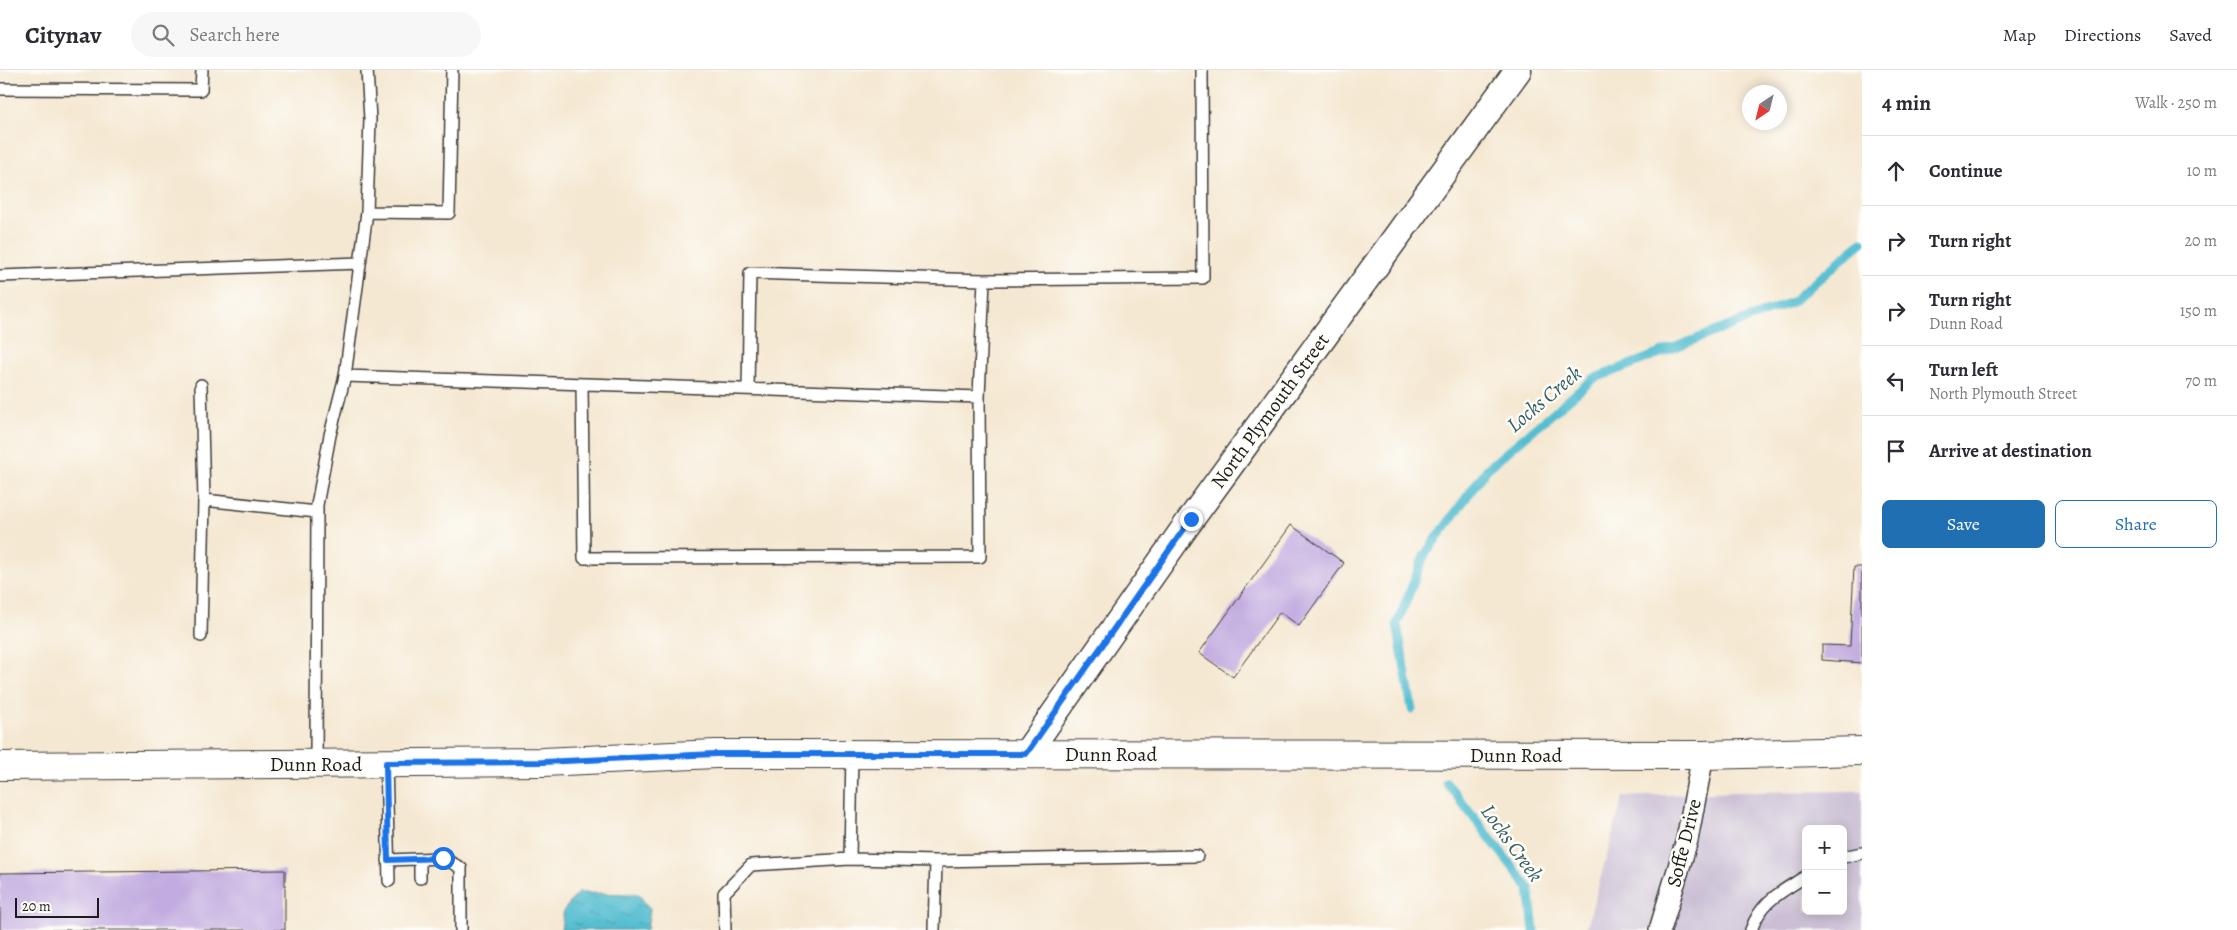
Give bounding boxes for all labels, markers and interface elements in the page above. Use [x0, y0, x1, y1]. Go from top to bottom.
search box [131, 12, 481, 57]
text: Citynav [25, 19, 101, 51]
icon: search [149, 21, 177, 49]
text: Search here [189, 22, 280, 48]
text: Map [2003, 23, 2036, 47]
text: Directions [2064, 23, 2141, 47]
text: Saved [2169, 23, 2212, 47]
north arrow [1742, 85, 1787, 130]
text: 4 min [1882, 89, 1931, 117]
text: Walk · 250 m [2135, 92, 2217, 114]
icon: ahead [1882, 157, 1910, 185]
text: Continue [1929, 158, 2003, 184]
text: 10 m [2187, 160, 2217, 182]
icon: right [1882, 227, 1910, 255]
text: Turn right [1929, 228, 2011, 254]
text: 20 m [2184, 230, 2217, 252]
text: Turn right [1929, 287, 2011, 313]
icon: right [1882, 297, 1910, 325]
text: 150 m [2180, 300, 2217, 322]
text: Dunn Road [1929, 313, 2003, 335]
street label: North Plymouth Street [1205, 328, 1336, 494]
text: Turn left [1929, 357, 1998, 383]
water label: Locks Creek [1501, 359, 1587, 439]
icon: left [1882, 367, 1910, 395]
text: 70 m [2185, 370, 2217, 392]
text: North Plymouth Street [1929, 383, 2077, 405]
icon: arrive [1882, 437, 1910, 465]
text: Arrive at destination [1929, 438, 2092, 464]
button: Save [1882, 500, 2045, 548]
button: Share [2055, 500, 2217, 548]
route end [1180, 508, 1203, 531]
street label: Dunn Road [1065, 741, 1157, 768]
street label: Dunn Road [1470, 742, 1562, 769]
street label: Dunn Road [270, 751, 362, 778]
street label: Soffe Drive [1660, 796, 1708, 890]
water label: Locks Creek [1474, 799, 1550, 887]
map controls [1802, 825, 1847, 915]
button: + [1802, 825, 1847, 870]
route start [432, 847, 455, 870]
button: − [1802, 870, 1847, 915]
scale bar [15, 895, 99, 918]
text: 20 m [22, 897, 51, 916]

